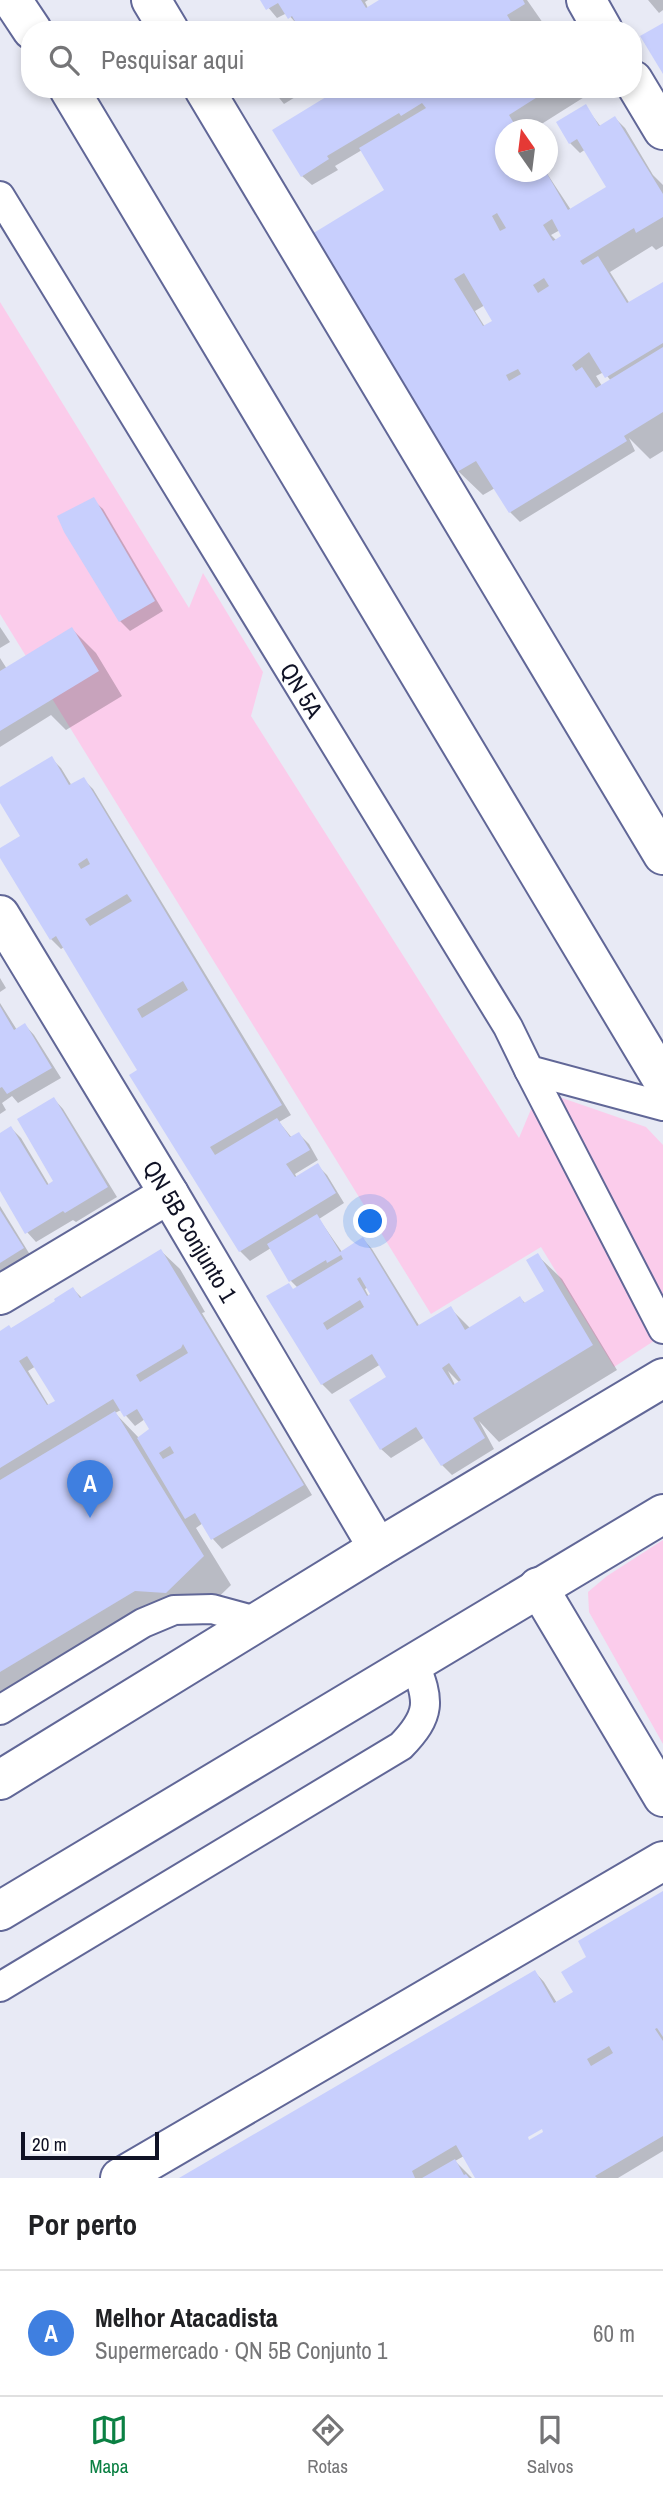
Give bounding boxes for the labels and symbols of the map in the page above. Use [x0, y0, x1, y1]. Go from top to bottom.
north arrow [495, 119, 558, 182]
street label: QN 5A [273, 656, 332, 724]
street label: QN 5B Conjunto 1 [136, 1154, 245, 1308]
your location [353, 1204, 387, 1238]
pin: A [67, 1460, 113, 1518]
scale bar [21, 2129, 159, 2161]

